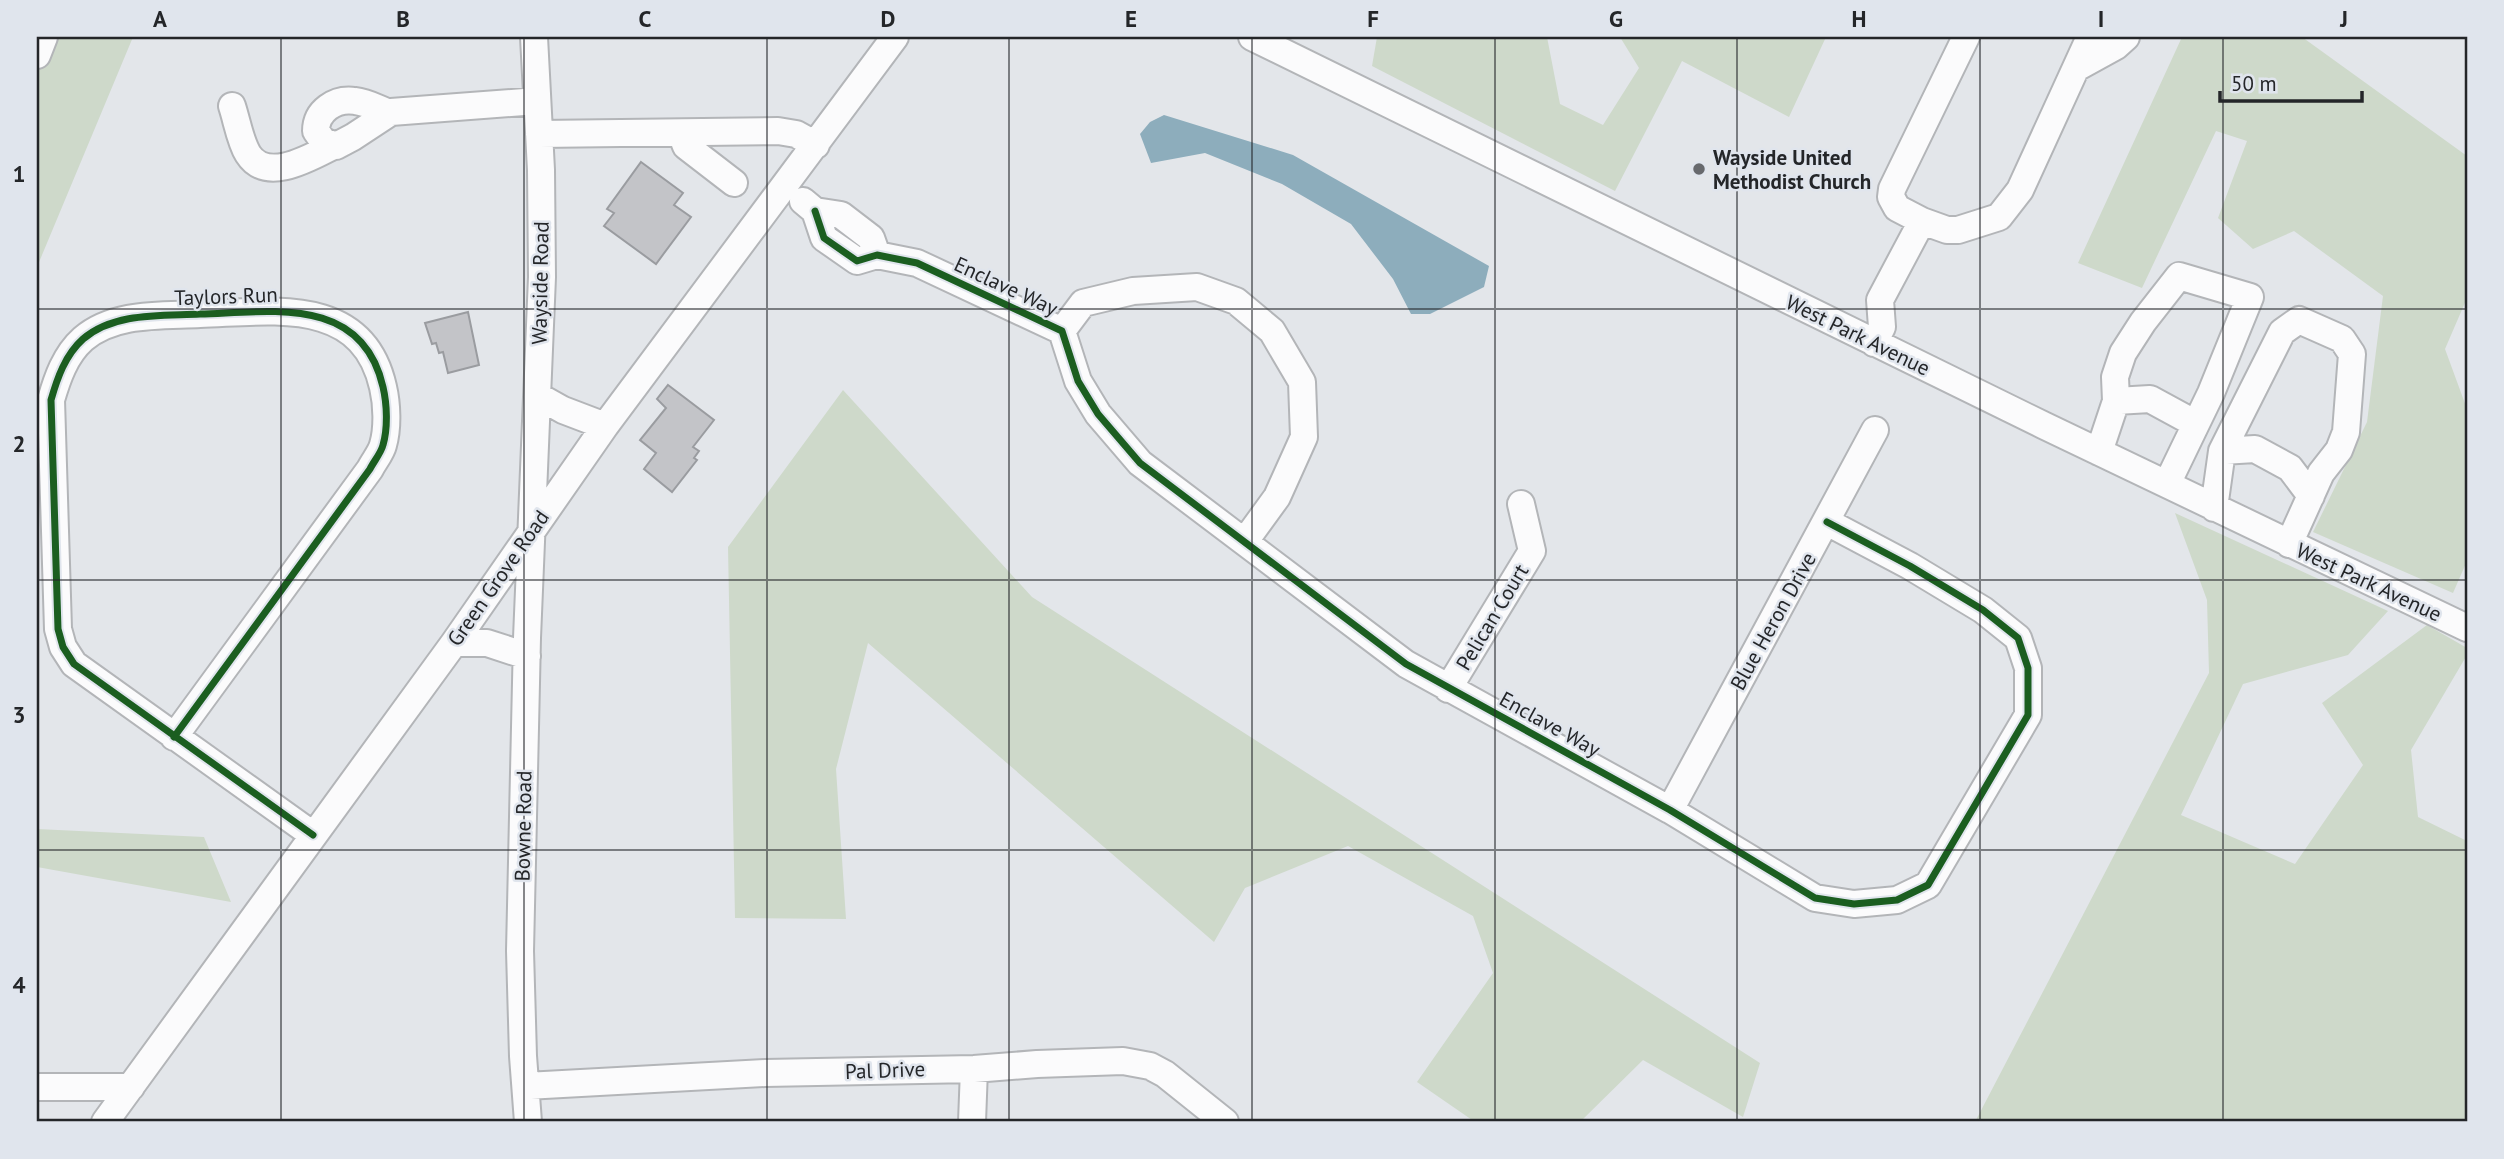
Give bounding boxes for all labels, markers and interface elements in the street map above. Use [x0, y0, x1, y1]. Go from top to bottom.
text: A [153, 4, 167, 33]
text: B [396, 4, 410, 33]
text: C [639, 4, 652, 33]
text: D [881, 4, 895, 33]
text: E [1125, 4, 1137, 33]
text: F [1367, 4, 1379, 33]
text: G [1609, 4, 1623, 33]
text: H [1852, 4, 1866, 33]
text: I [2098, 4, 2104, 33]
text: J [2339, 4, 2348, 33]
scale bar [2220, 60, 2362, 104]
text: 50 m [2231, 70, 2277, 97]
place label: Wayside United Methodist Church [1713, 144, 1871, 195]
text: 1 [12, 159, 26, 188]
marker: Wayside United Methodist Church [1691, 161, 1707, 177]
street label: Wayside Road [525, 221, 555, 345]
street label: Enclave Way [950, 250, 1062, 322]
street label: Taylors Run [174, 281, 278, 311]
street label: West Park Avenue [1781, 288, 1935, 382]
text: 2 [12, 429, 26, 458]
street label: Green Grove Road [441, 505, 555, 651]
street label: West Park Avenue [2292, 537, 2446, 627]
street label: Blue Heron Drive [1724, 547, 1822, 695]
street label: Pelican Court [1450, 559, 1534, 675]
street label: Enclave Way [1495, 685, 1605, 763]
text: 3 [12, 700, 26, 729]
street label: Bowne Road [509, 770, 537, 882]
text: 4 [12, 970, 26, 999]
street label: Pal Drive [844, 1055, 926, 1085]

